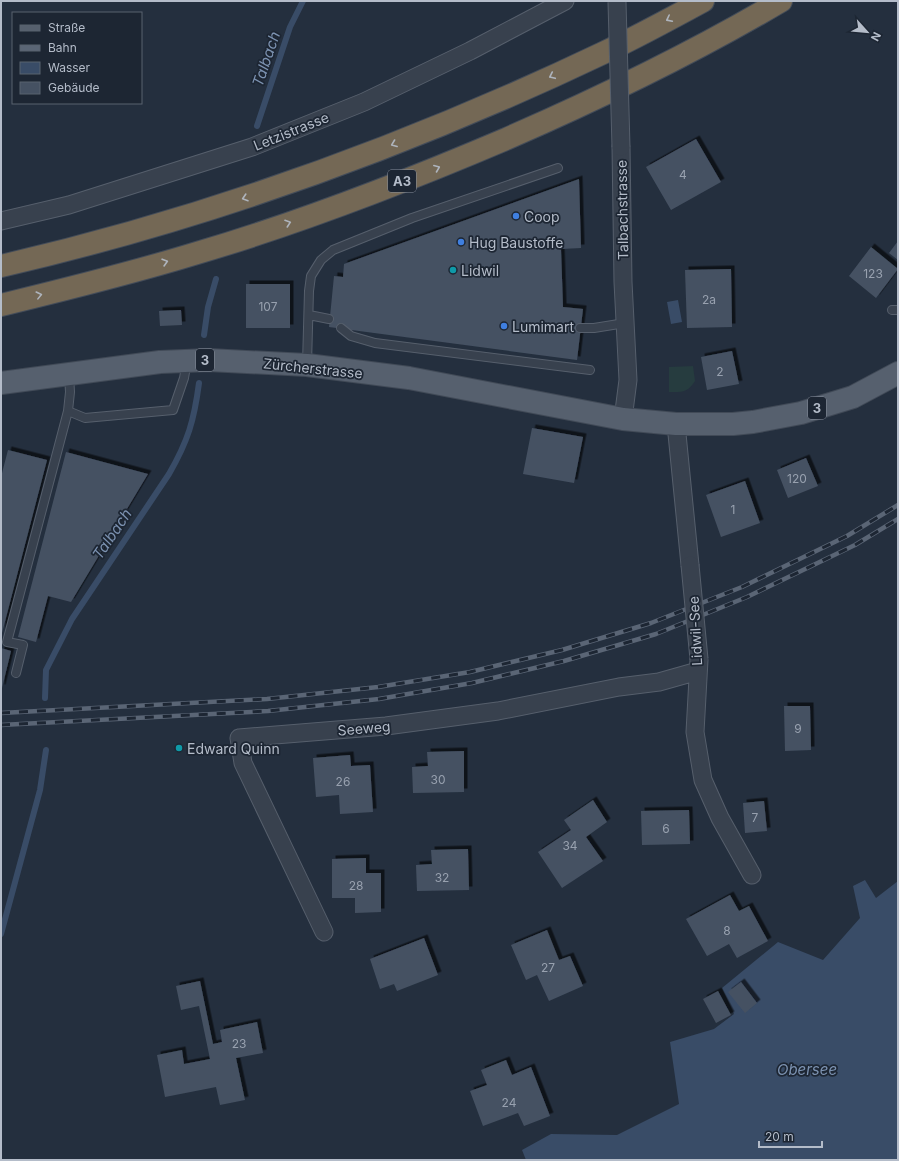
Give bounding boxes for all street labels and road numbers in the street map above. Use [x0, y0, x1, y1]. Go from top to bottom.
street label: Letzistrasse [251, 108, 331, 154]
street label: Talbachstrasse [613, 160, 631, 260]
road number: A3 [388, 170, 416, 192]
road number: 3 [196, 349, 214, 371]
street label: Zürcherstrasse [262, 354, 364, 382]
road number: 3 [808, 397, 826, 419]
street label: Lidwil-See [685, 596, 705, 666]
street label: Seeweg [337, 717, 391, 739]

